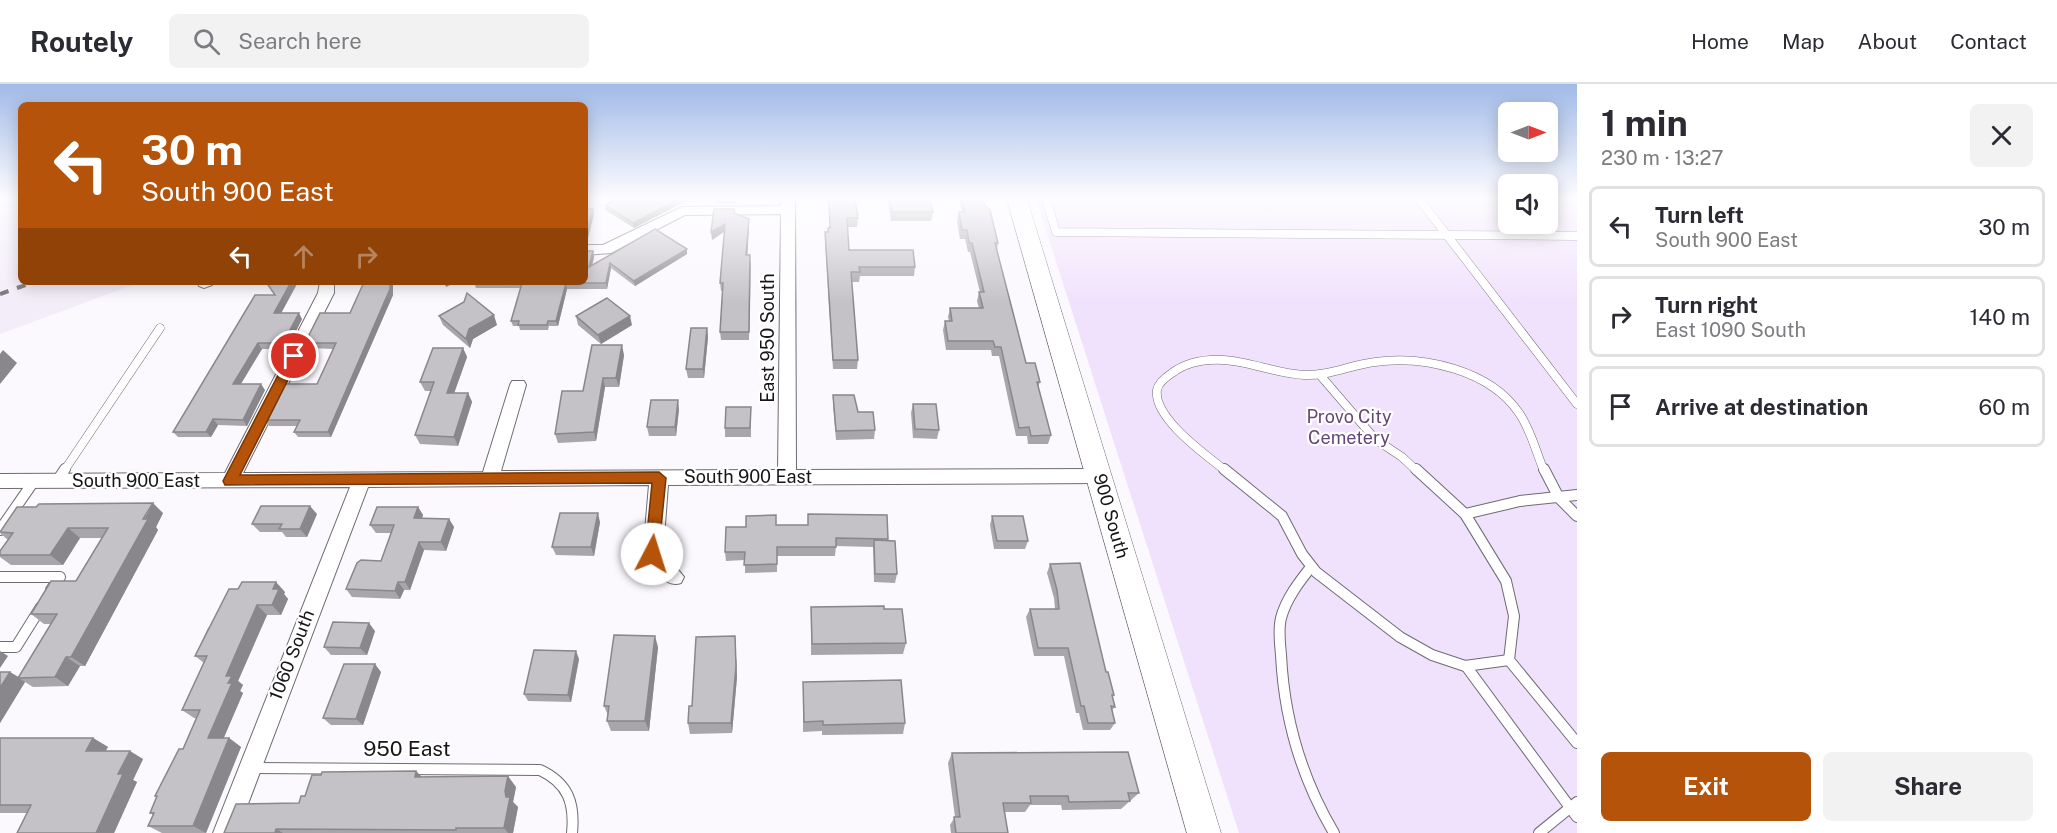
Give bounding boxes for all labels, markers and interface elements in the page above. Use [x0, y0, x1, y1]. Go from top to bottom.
search box [169, 14, 589, 68]
text: Routely [30, 25, 133, 58]
icon: search [190, 25, 223, 58]
text: Search here [238, 28, 362, 54]
text: Home [1691, 29, 1749, 54]
text: Map [1782, 29, 1825, 54]
text: About [1858, 29, 1917, 54]
text: Contact [1950, 29, 2027, 54]
north arrow [1498, 102, 1558, 162]
map controls [1498, 102, 1558, 234]
text: 1 min [1601, 102, 1688, 144]
button: close [1970, 104, 2033, 167]
text: 30 m [141, 125, 243, 174]
icon: left [42, 126, 120, 204]
text: 230 m · 13:27 [1601, 146, 1724, 170]
button: sound [1498, 174, 1558, 234]
text: South 900 East [141, 175, 334, 207]
text: Turn left [1655, 202, 1744, 228]
icon: left [1604, 210, 1637, 243]
text: 30 m [1978, 214, 2030, 240]
text: South 900 East [1655, 228, 1798, 252]
icon: left [224, 240, 257, 273]
icon: ahead [287, 240, 320, 273]
icon: right [350, 240, 383, 273]
street label: East 950 South [757, 273, 778, 403]
text: Turn right [1655, 292, 1758, 318]
icon: right [1604, 300, 1637, 333]
text: 140 m [1969, 304, 2030, 330]
text: East 1090 South [1655, 318, 1806, 342]
pin [268, 330, 319, 381]
icon: arrive [277, 339, 310, 372]
icon: arrive [1604, 390, 1637, 423]
text: Arrive at destination [1655, 394, 1868, 420]
text: 60 m [1979, 394, 2030, 420]
park label: Provo City Cemetery [1306, 406, 1392, 448]
street label: South 900 East [684, 466, 812, 487]
street label: South 900 East [72, 470, 200, 491]
street label: 900 South [1089, 471, 1134, 561]
position arrow [620, 522, 684, 586]
street label: 1060 South [265, 607, 318, 703]
street label: 950 East [363, 736, 451, 761]
button: Exit [1601, 752, 1811, 821]
button: Share [1823, 752, 2033, 821]

